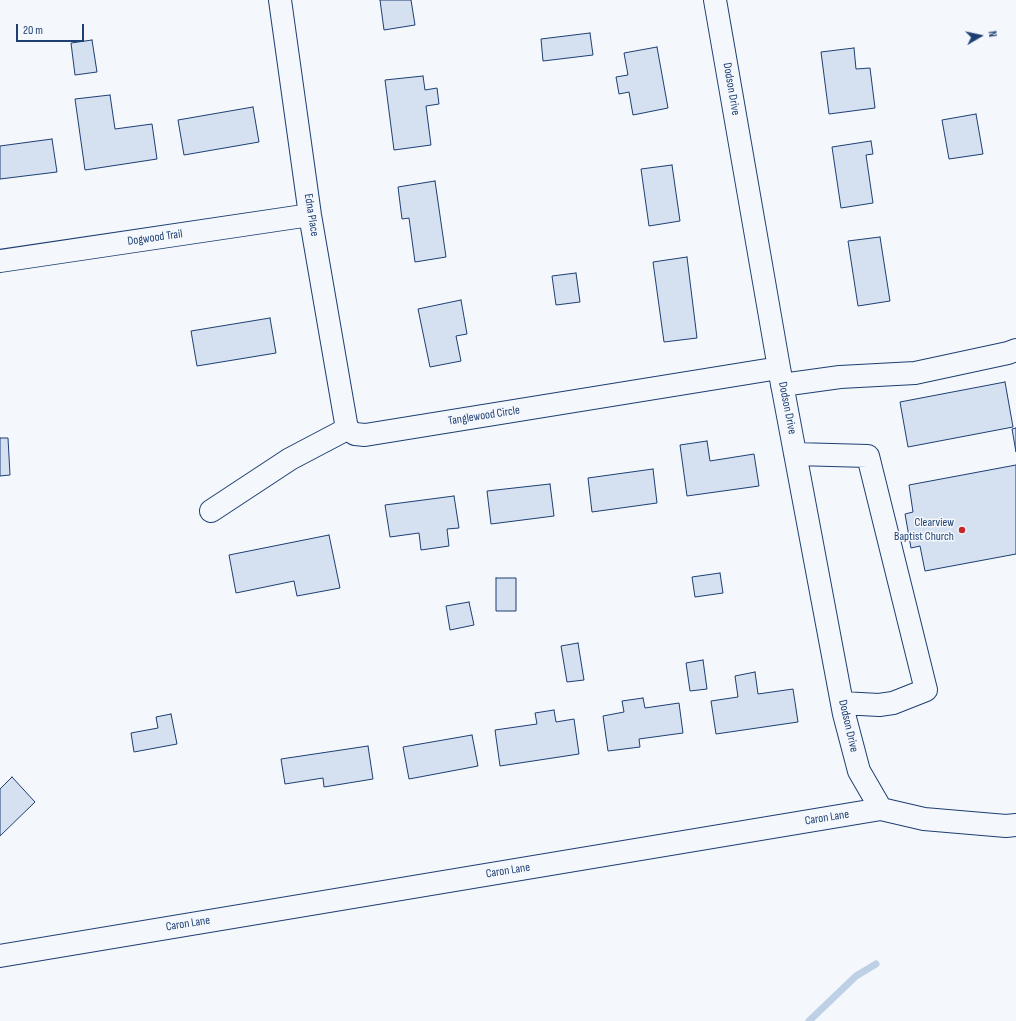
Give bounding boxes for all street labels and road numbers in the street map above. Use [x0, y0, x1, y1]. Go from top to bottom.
street label: Dodson Drive [719, 62, 743, 116]
street label: Edna Place [301, 193, 321, 237]
street label: Dogwood Trail [127, 227, 183, 249]
street label: Dodson Drive [775, 381, 799, 435]
street label: Tanglewood Circle [447, 403, 521, 429]
street label: Dodson Drive [835, 698, 861, 754]
street label: Caron Lane [804, 807, 850, 829]
street label: Caron Lane [485, 860, 531, 882]
street label: Caron Lane [165, 913, 211, 935]

